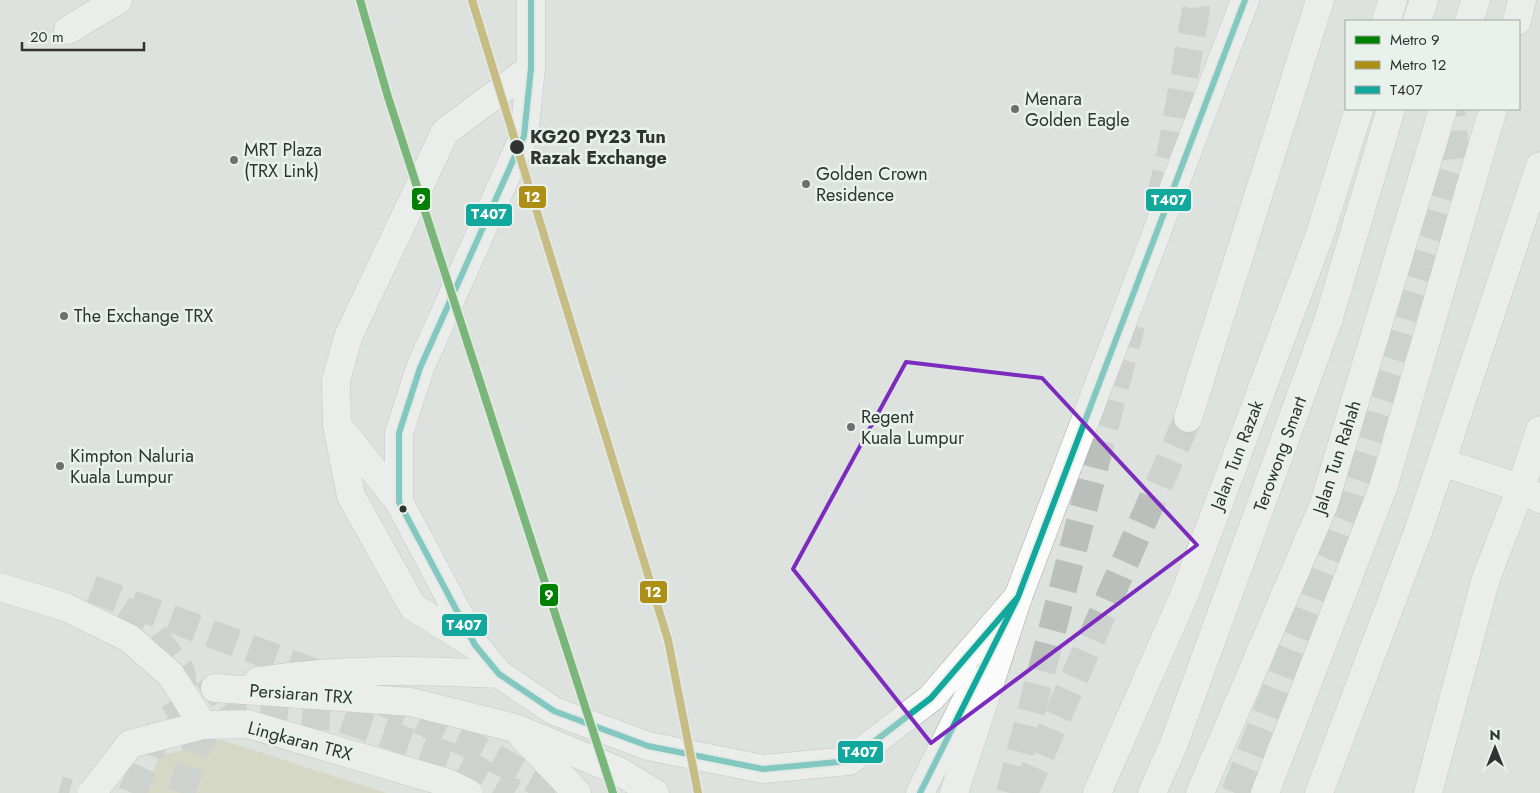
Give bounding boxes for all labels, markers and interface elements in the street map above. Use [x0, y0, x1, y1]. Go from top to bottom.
scale bar [22, 20, 145, 52]
legend [1345, 20, 1520, 110]
text: 20 m [30, 26, 64, 48]
text: Metro 9 [1390, 29, 1440, 51]
text: Metro 12 [1390, 54, 1446, 76]
text: T407 [1390, 79, 1423, 101]
place label: Menara Golden Eagle [1025, 86, 1130, 133]
marker: Menara Golden Eagle [1009, 103, 1021, 115]
place label: KG20 PY23 Tun Razak Exchange [530, 124, 667, 171]
place label: MRT Plaza (TRX Link) [244, 137, 322, 184]
marker: KG20 PY23 Tun Razak Exchange [508, 138, 526, 156]
marker: MRT Plaza (TRX Link) [228, 154, 240, 166]
place label: Golden Crown Residence [816, 161, 928, 208]
marker: Golden Crown Residence [800, 178, 812, 190]
line badge: 12 [518, 185, 547, 209]
line badge: 9 [411, 187, 431, 211]
text: 12 [524, 187, 540, 207]
line badge: T407 [1145, 188, 1192, 212]
text: 9 [416, 189, 426, 209]
text: T407 [1151, 190, 1187, 210]
line badge: T407 [465, 203, 513, 227]
text: T407 [471, 204, 507, 224]
place label: The Exchange TRX [74, 303, 213, 329]
marker: The Exchange TRX [58, 310, 70, 322]
street label: Terowong Smart [1247, 392, 1313, 515]
street label: Jalan Tun Razak [1203, 396, 1270, 515]
street label: Jalan Tun Rahah [1306, 397, 1368, 519]
place label: Regent Kuala Lumpur [861, 404, 965, 451]
marker: Regent Kuala Lumpur [845, 421, 857, 433]
place label: Kimpton Naluria Kuala Lumpur [70, 443, 194, 490]
marker: Kimpton Naluria Kuala Lumpur [54, 460, 66, 472]
unlabelled marker [398, 504, 408, 514]
line badge: 12 [639, 580, 668, 604]
text: 12 [645, 582, 661, 602]
line badge: 9 [539, 583, 559, 607]
text: 9 [544, 585, 554, 605]
line badge: T407 [441, 613, 488, 637]
text: T407 [446, 615, 482, 635]
street label: Persiaran TRX [248, 677, 354, 711]
street label: Lingkaran TRX [245, 715, 355, 767]
north arrow [1470, 723, 1520, 773]
text: N [1489, 725, 1501, 745]
line badge: T407 [837, 740, 884, 764]
text: T407 [842, 742, 878, 762]

